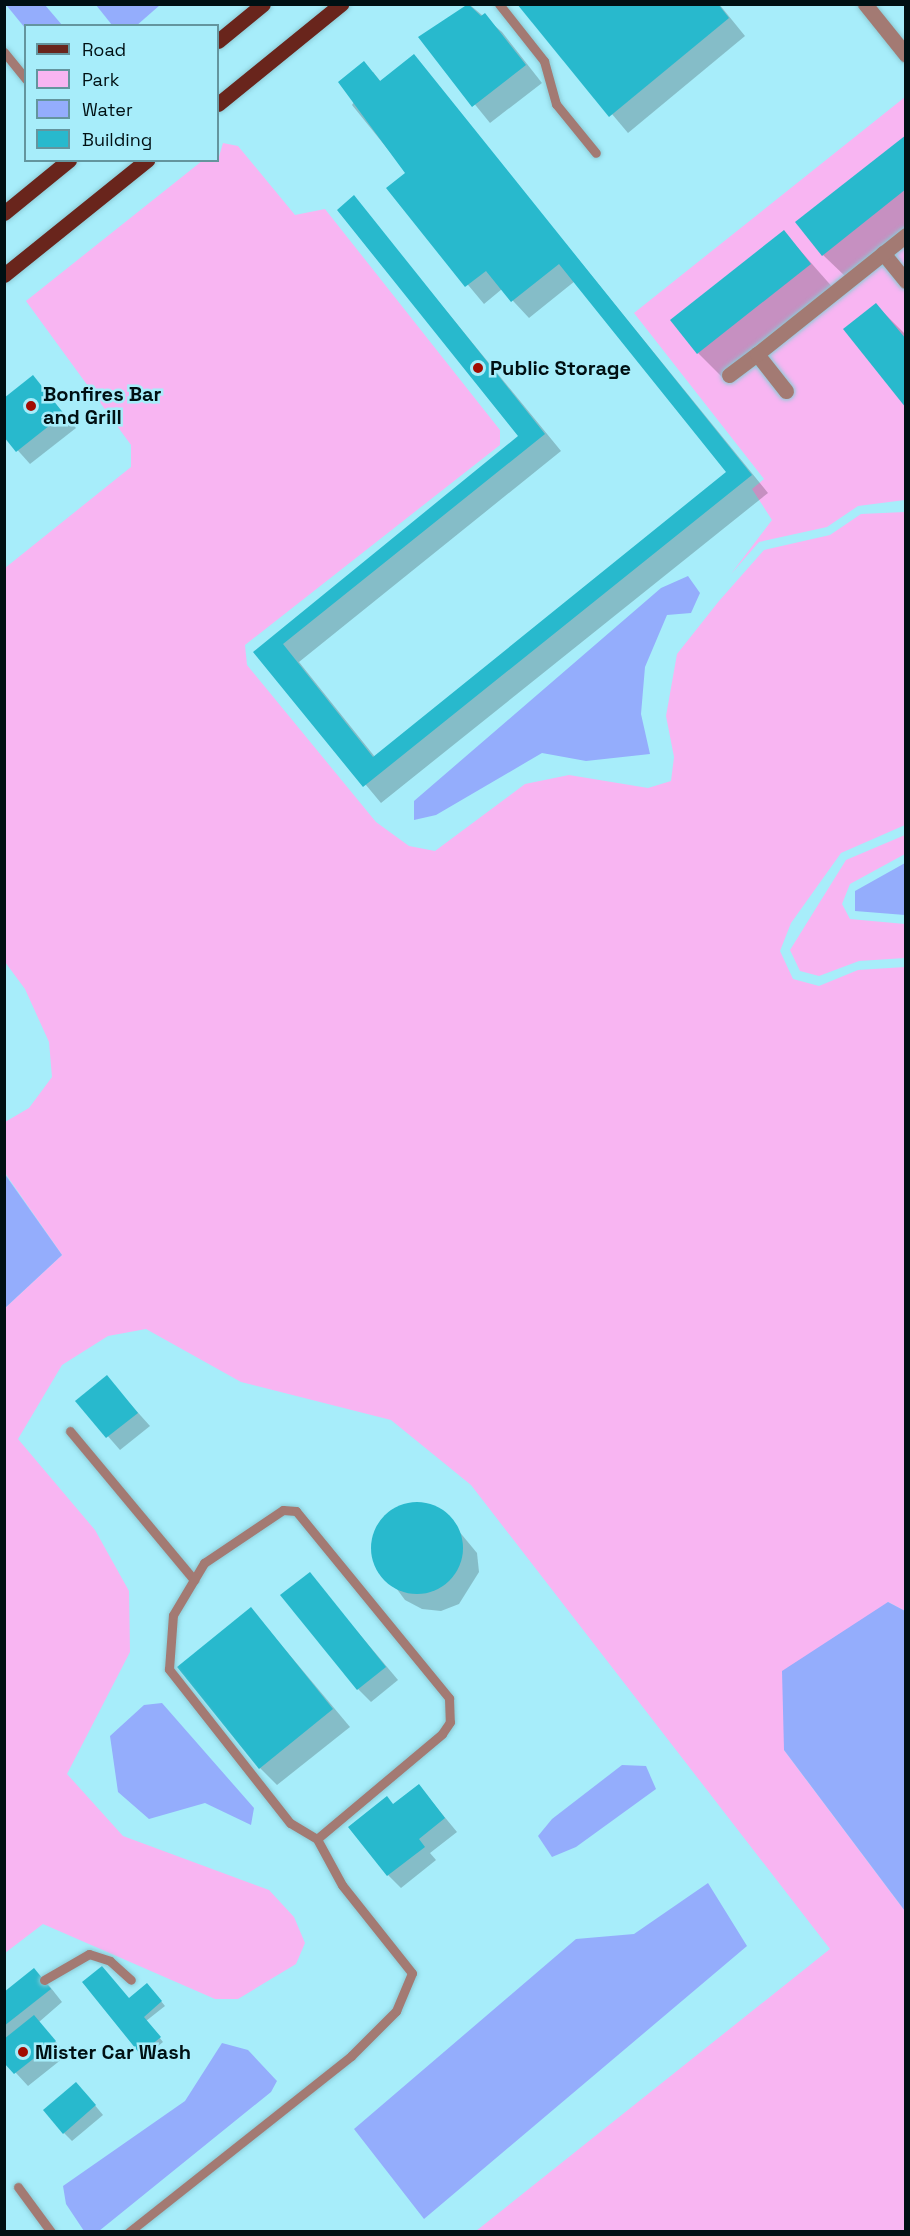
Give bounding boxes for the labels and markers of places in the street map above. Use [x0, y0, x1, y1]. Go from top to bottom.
place label: Public Storage [490, 356, 631, 380]
marker: Public Storage [471, 361, 485, 375]
place label: Bonfires Bar and Grill [43, 382, 161, 429]
marker: Bonfires Bar and Grill [24, 399, 38, 413]
place label: Mister Car Wash [35, 2040, 191, 2064]
marker: Mister Car Wash [16, 2045, 30, 2059]

